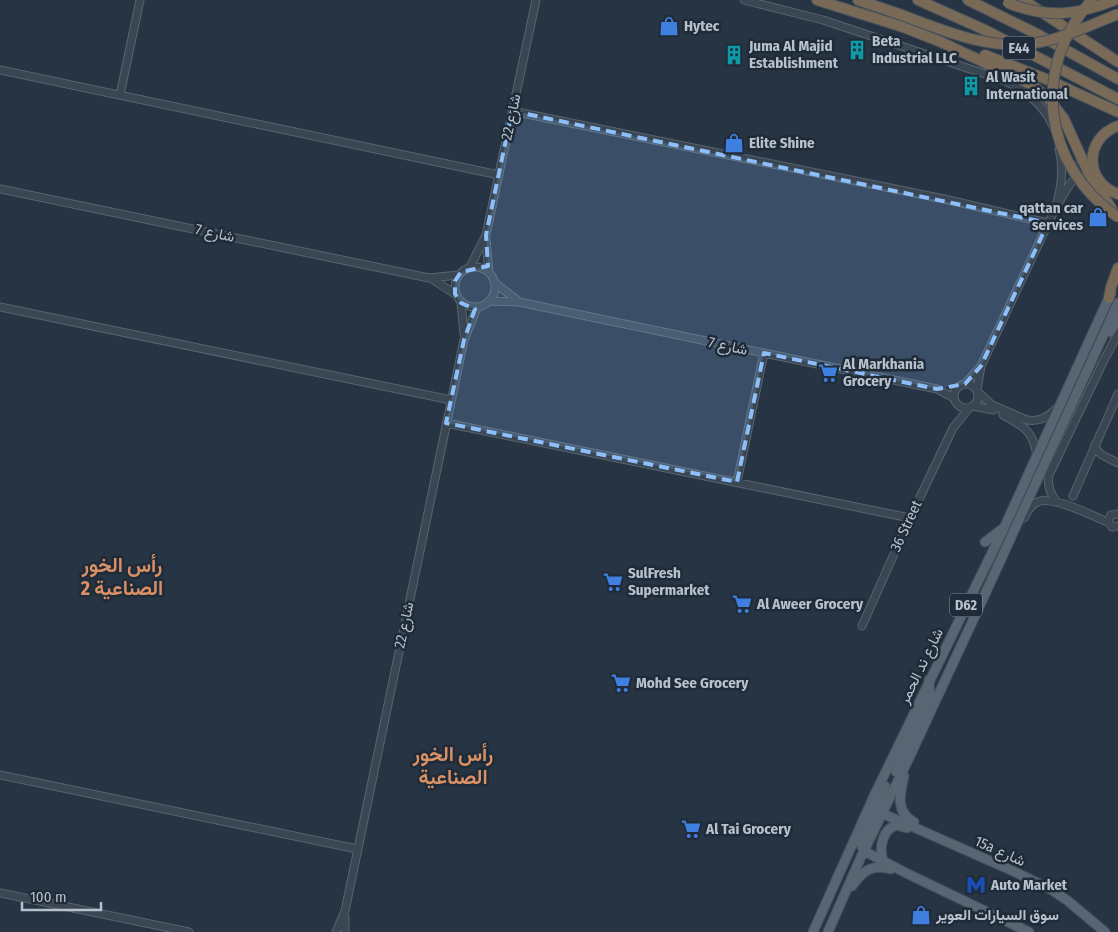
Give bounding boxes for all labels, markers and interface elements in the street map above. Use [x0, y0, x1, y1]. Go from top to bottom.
shop icon: Hytec [658, 15, 680, 37]
place label: Hytec [684, 17, 720, 35]
place label: Beta Industrial LLC [872, 32, 957, 67]
road number: E44 [1003, 36, 1035, 59]
place label: Juma Al Majid Establishment [748, 37, 839, 72]
building icon: Beta Industrial LLC [846, 39, 868, 61]
building icon: Juma Al Majid Establishment [723, 44, 745, 66]
place label: Al Wasit International [985, 68, 1069, 103]
building icon: Al Wasit International [960, 75, 982, 97]
street label: شارع 22 [497, 92, 527, 142]
shop icon: Elite Shine [723, 132, 745, 154]
place label: Elite Shine [749, 134, 815, 152]
place label: qattan car services [1019, 199, 1084, 234]
shop icon: qattan car services [1087, 206, 1109, 228]
street label: شارع 7 [193, 220, 236, 248]
street label: شارع 7 [706, 333, 749, 361]
place label: Al Markhania Grocery [842, 355, 925, 390]
supermarket icon: Al Markhania Grocery [817, 362, 839, 384]
street label: 36 Street [886, 497, 926, 555]
district label: رأس الخور الصناعية 2 [80, 553, 163, 600]
place label: SulFresh Supermarket [628, 564, 710, 599]
supermarket icon: SulFresh Supermarket [602, 571, 624, 593]
supermarket icon: Al Aweer Grocery [731, 593, 753, 615]
road number: D62 [950, 594, 982, 616]
place label: Al Aweer Grocery [756, 595, 864, 613]
street label: شارع 22 [390, 600, 420, 650]
street label: شارع ند الحمر [895, 625, 949, 709]
supermarket icon: Mohd See Grocery [610, 672, 632, 694]
place label: Mohd See Grocery [636, 674, 749, 692]
district label: رأس الخور الصناعية [412, 742, 493, 789]
supermarket icon: Al Tai Grocery [680, 818, 702, 840]
place label: Al Tai Grocery [705, 820, 792, 838]
street label: 15a شارع [971, 832, 1028, 872]
metro station icon: Auto Market [965, 874, 987, 896]
place label: Auto Market [990, 876, 1068, 894]
scale bar [22, 880, 101, 912]
text: 100 m [30, 888, 67, 906]
shop icon: سوق السيارات العوير [910, 904, 932, 926]
place label: سوق السيارات العوير [935, 906, 1059, 924]

